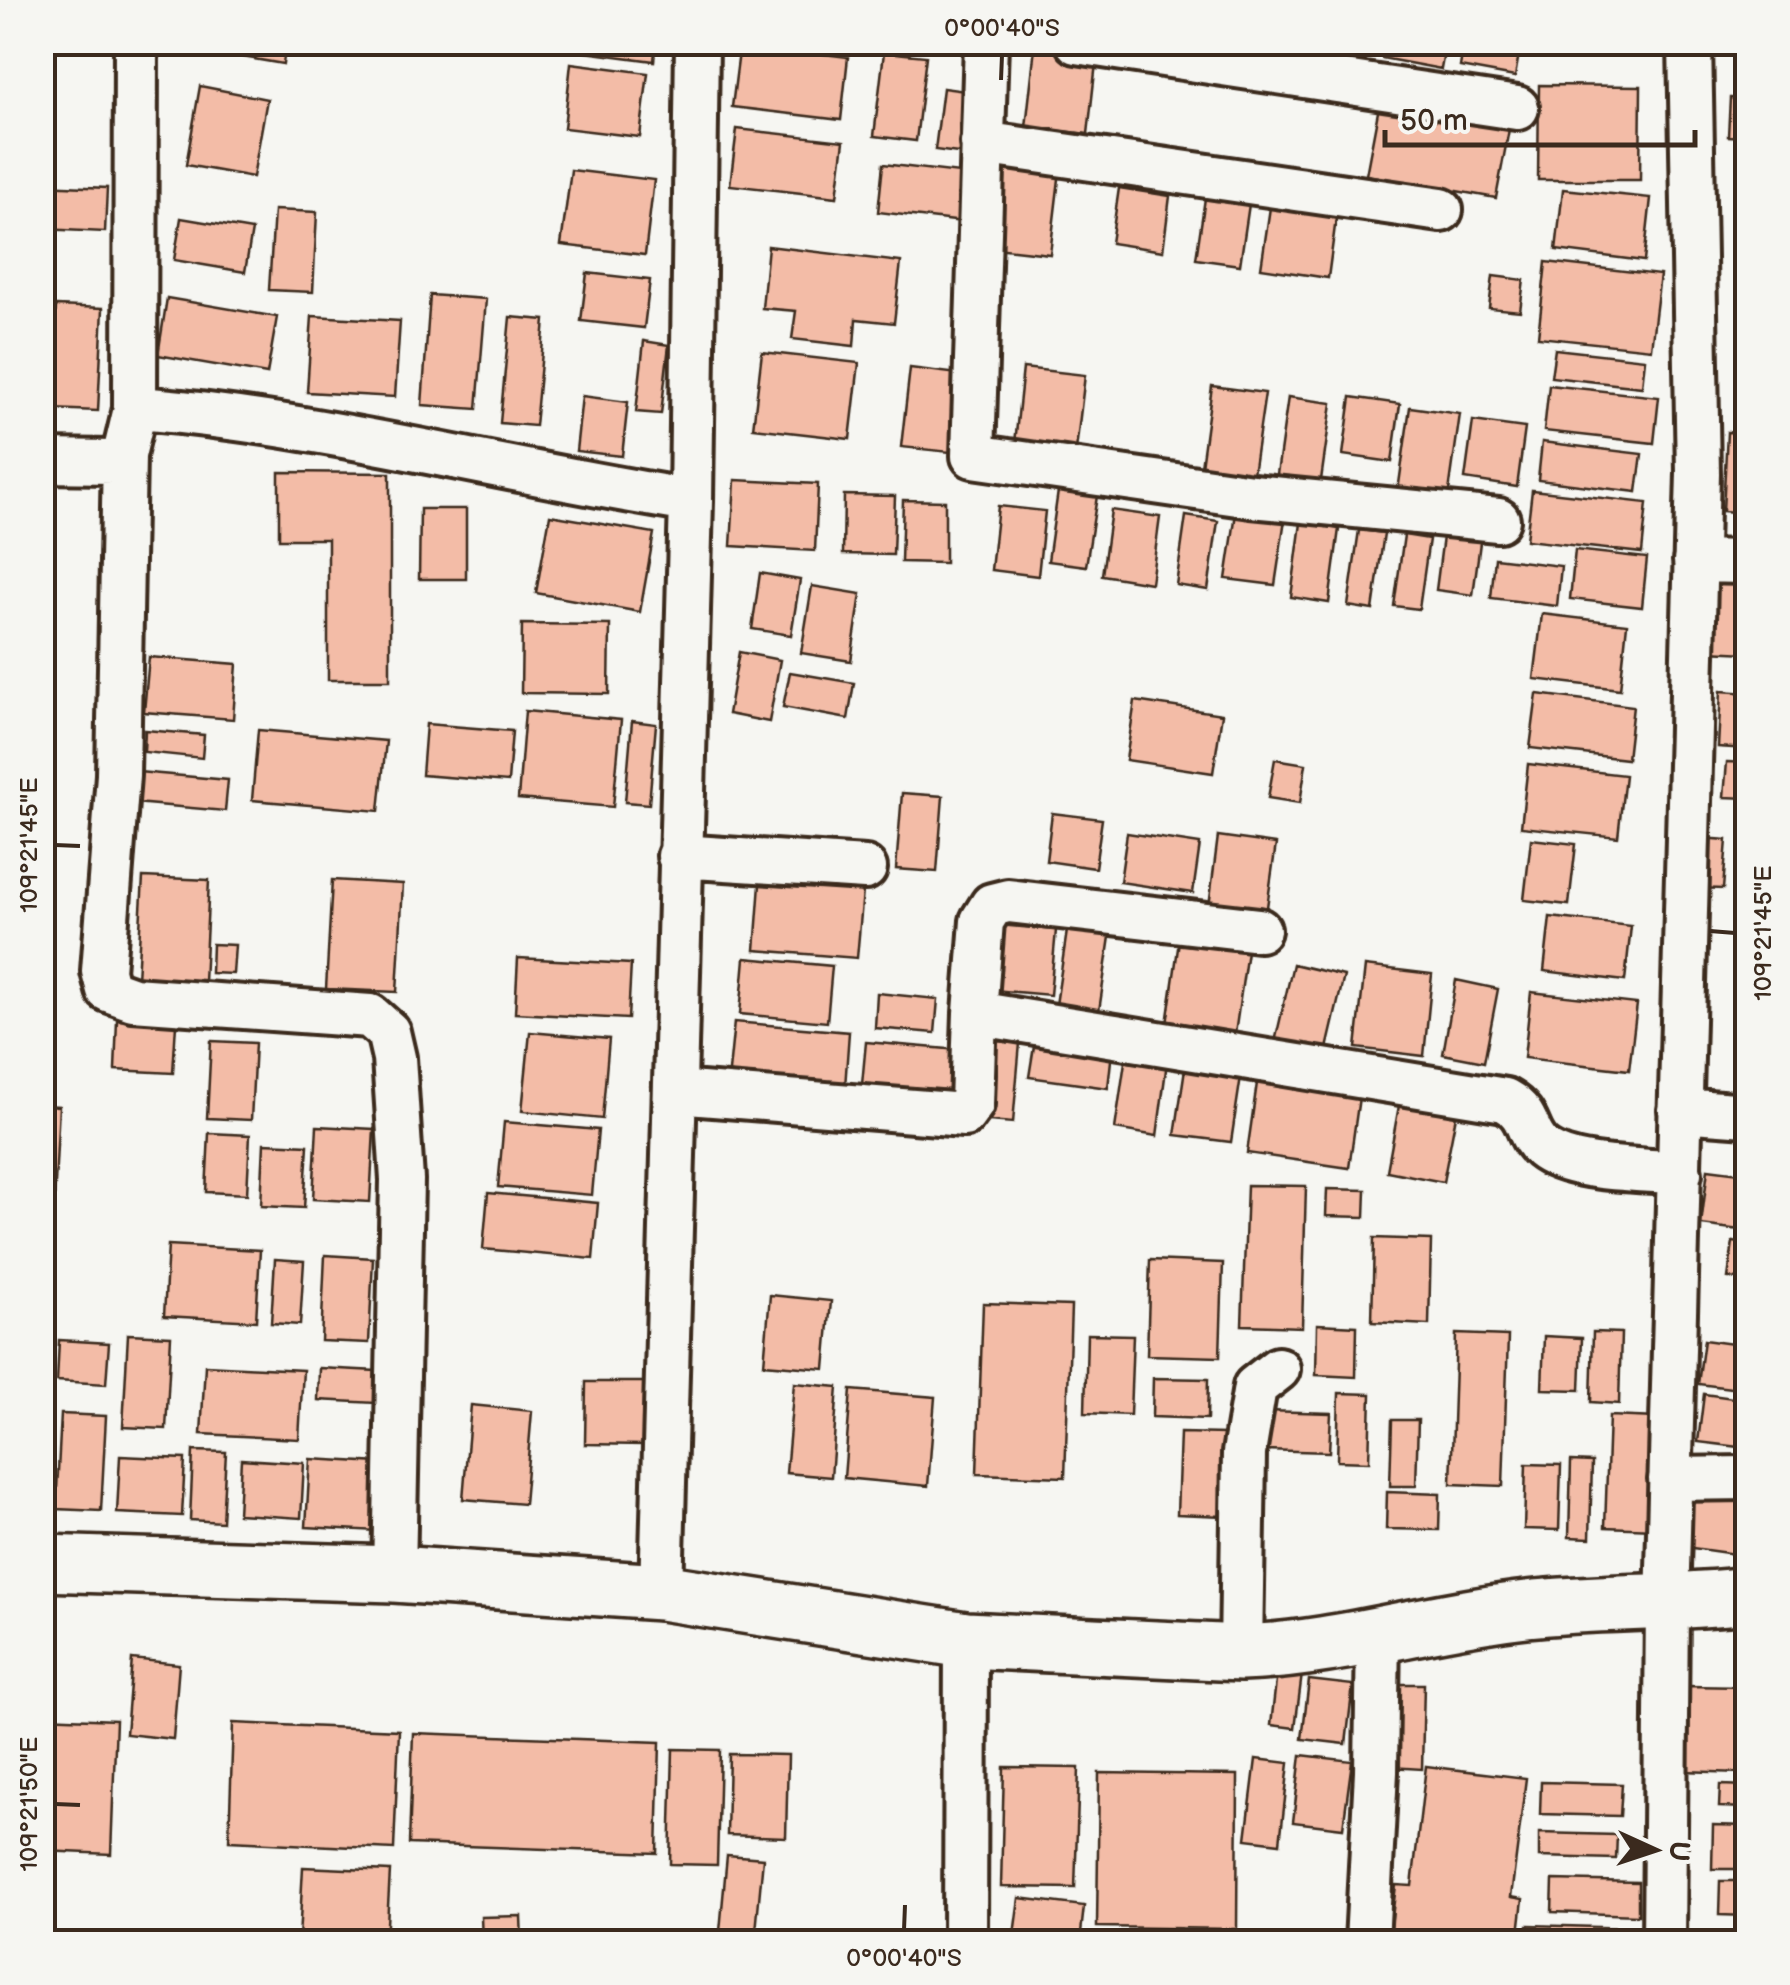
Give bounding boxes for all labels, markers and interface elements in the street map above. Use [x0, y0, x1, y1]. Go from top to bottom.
text: 0°00'40"S [944, 13, 1060, 44]
scale bar [1385, 85, 1695, 147]
text: 50 m [1400, 103, 1468, 139]
text: 109°21'45"E [14, 777, 45, 913]
text: 109°21'45"E [1748, 865, 1779, 1001]
text: 109°21'50"E [14, 1737, 45, 1871]
north arrow [1605, 1800, 1705, 1900]
text: U [1661, 1840, 1695, 1862]
text: 0°00'40"S [846, 1943, 962, 1974]

